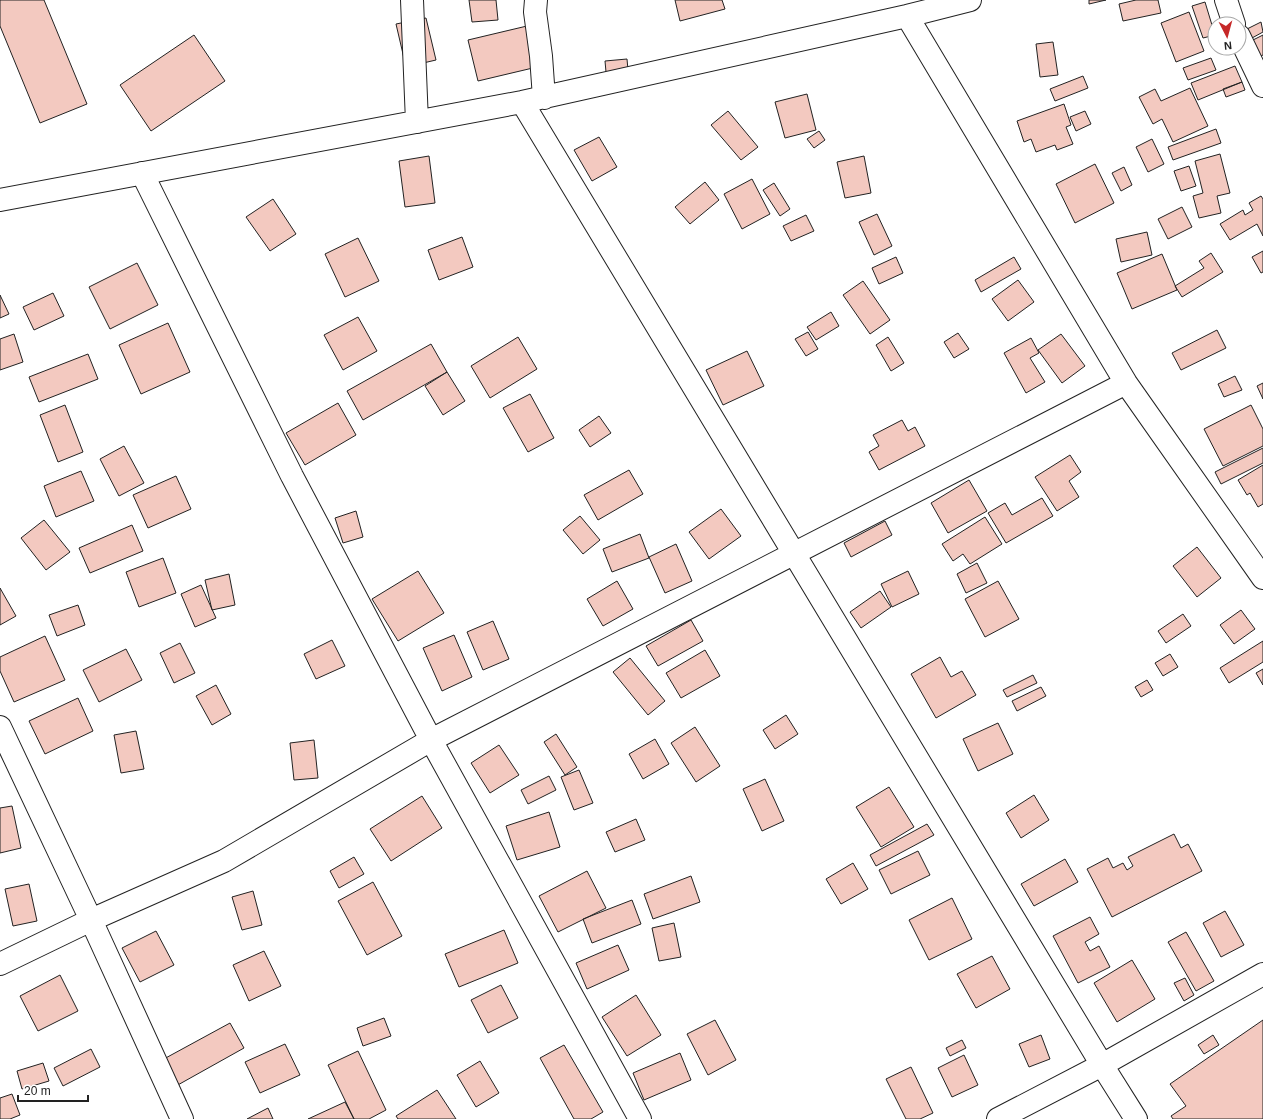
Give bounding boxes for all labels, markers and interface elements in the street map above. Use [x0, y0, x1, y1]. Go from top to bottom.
north arrow [1207, 16, 1247, 56]
text: N [1223, 40, 1233, 52]
scale bar [18, 1077, 88, 1103]
text: 20 m [24, 1084, 51, 1098]

